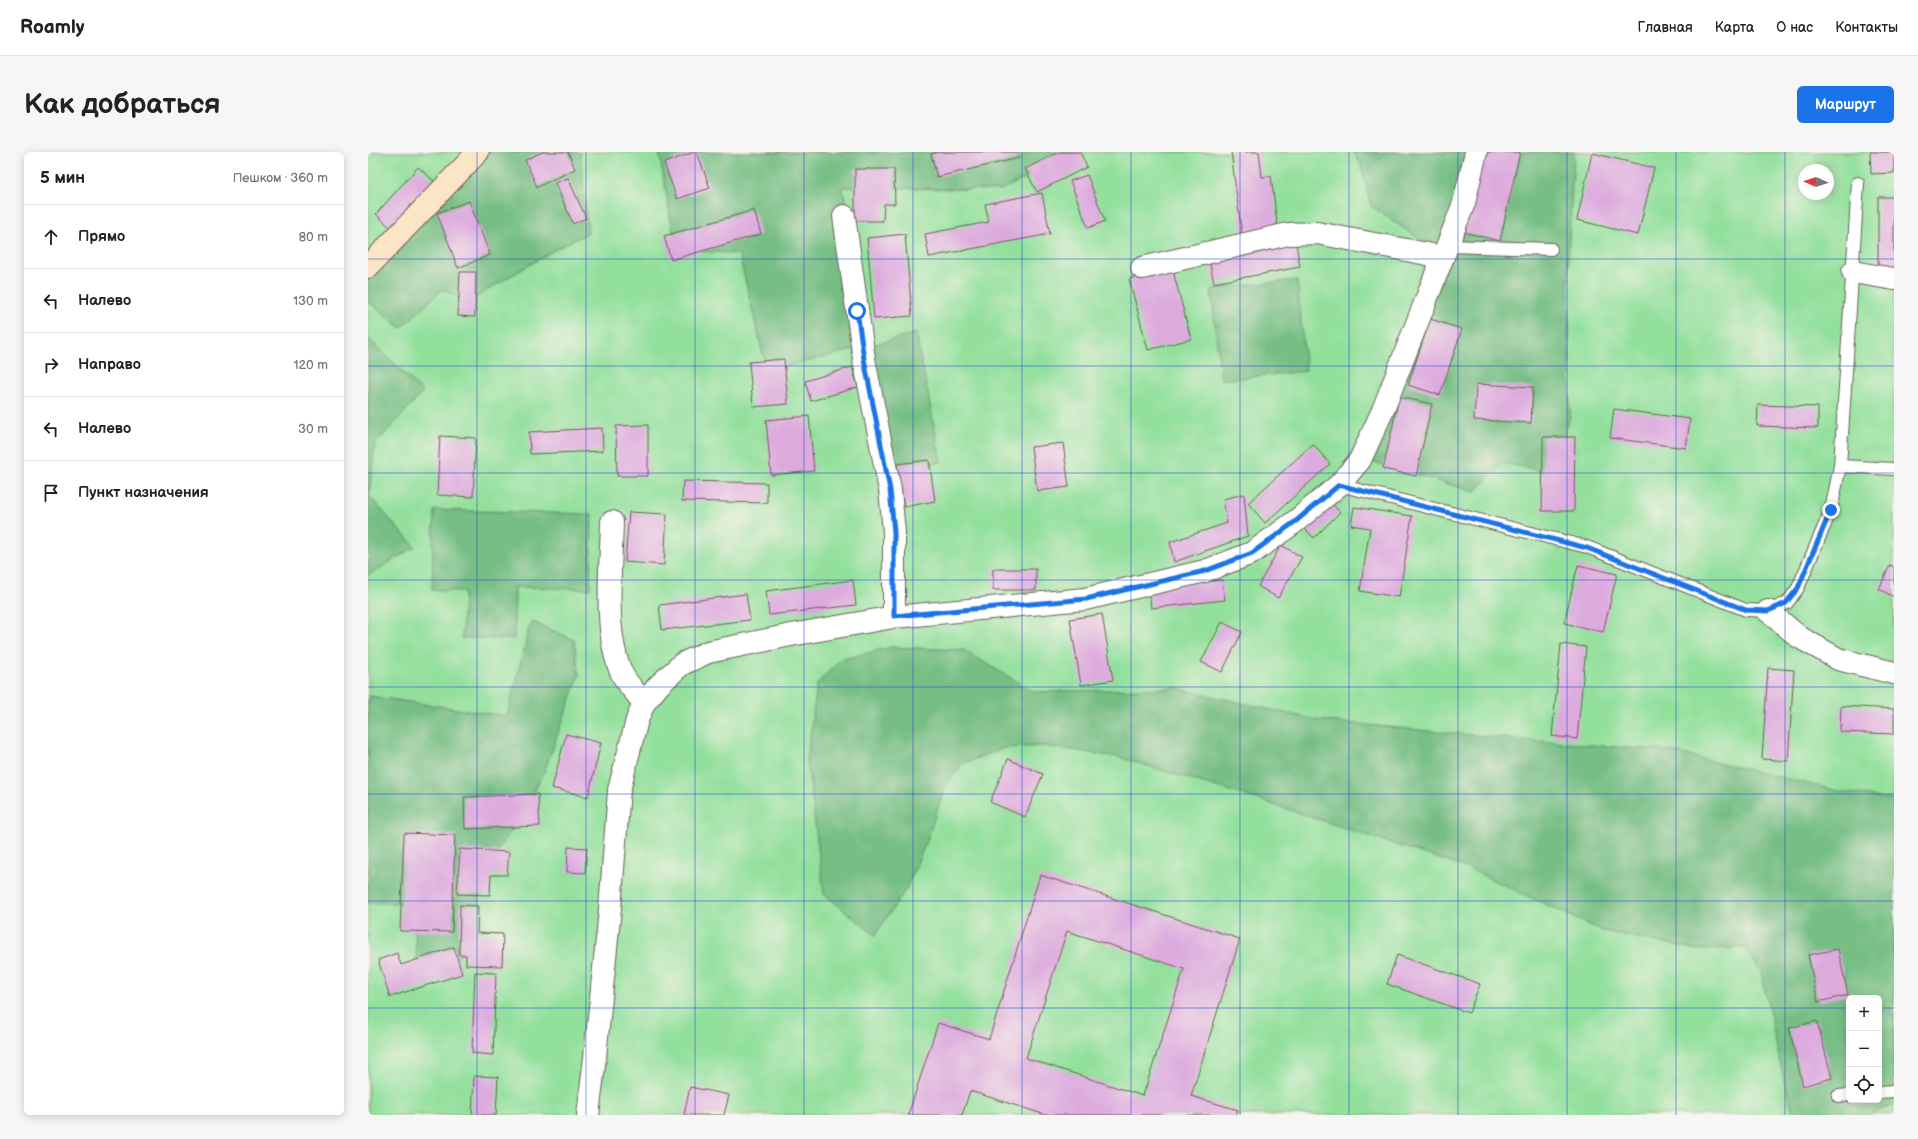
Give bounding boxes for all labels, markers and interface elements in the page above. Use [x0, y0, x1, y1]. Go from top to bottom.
text: Roamly [20, 16, 84, 39]
text: Главная [1638, 19, 1693, 36]
text: Карта [1715, 19, 1754, 36]
text: О нас [1776, 19, 1813, 36]
text: Контакты [1835, 19, 1898, 36]
button: Маршрут [1797, 86, 1894, 123]
text: Как добраться [24, 88, 221, 121]
north arrow [1798, 164, 1834, 200]
text: 5 мин [40, 168, 85, 188]
text: Пешком · 360 m [233, 170, 328, 186]
icon: ahead [40, 226, 62, 248]
text: Прямо [78, 227, 125, 246]
text: 80 m [299, 229, 328, 245]
icon: left [40, 290, 62, 312]
text: Налево [78, 291, 131, 310]
text: 130 m [293, 293, 328, 309]
route start [848, 302, 866, 320]
icon: right [40, 354, 62, 376]
text: Направо [78, 355, 141, 374]
text: 120 m [293, 357, 328, 373]
icon: left [40, 418, 62, 440]
text: Налево [78, 419, 131, 438]
text: 30 m [298, 421, 328, 437]
icon: arrive [40, 482, 62, 504]
text: Пункт назначения [78, 483, 209, 502]
route end [1822, 501, 1840, 519]
map controls [1846, 995, 1882, 1103]
button: + [1846, 995, 1882, 1031]
button: − [1846, 1031, 1882, 1067]
button: locate [1846, 1067, 1882, 1103]

